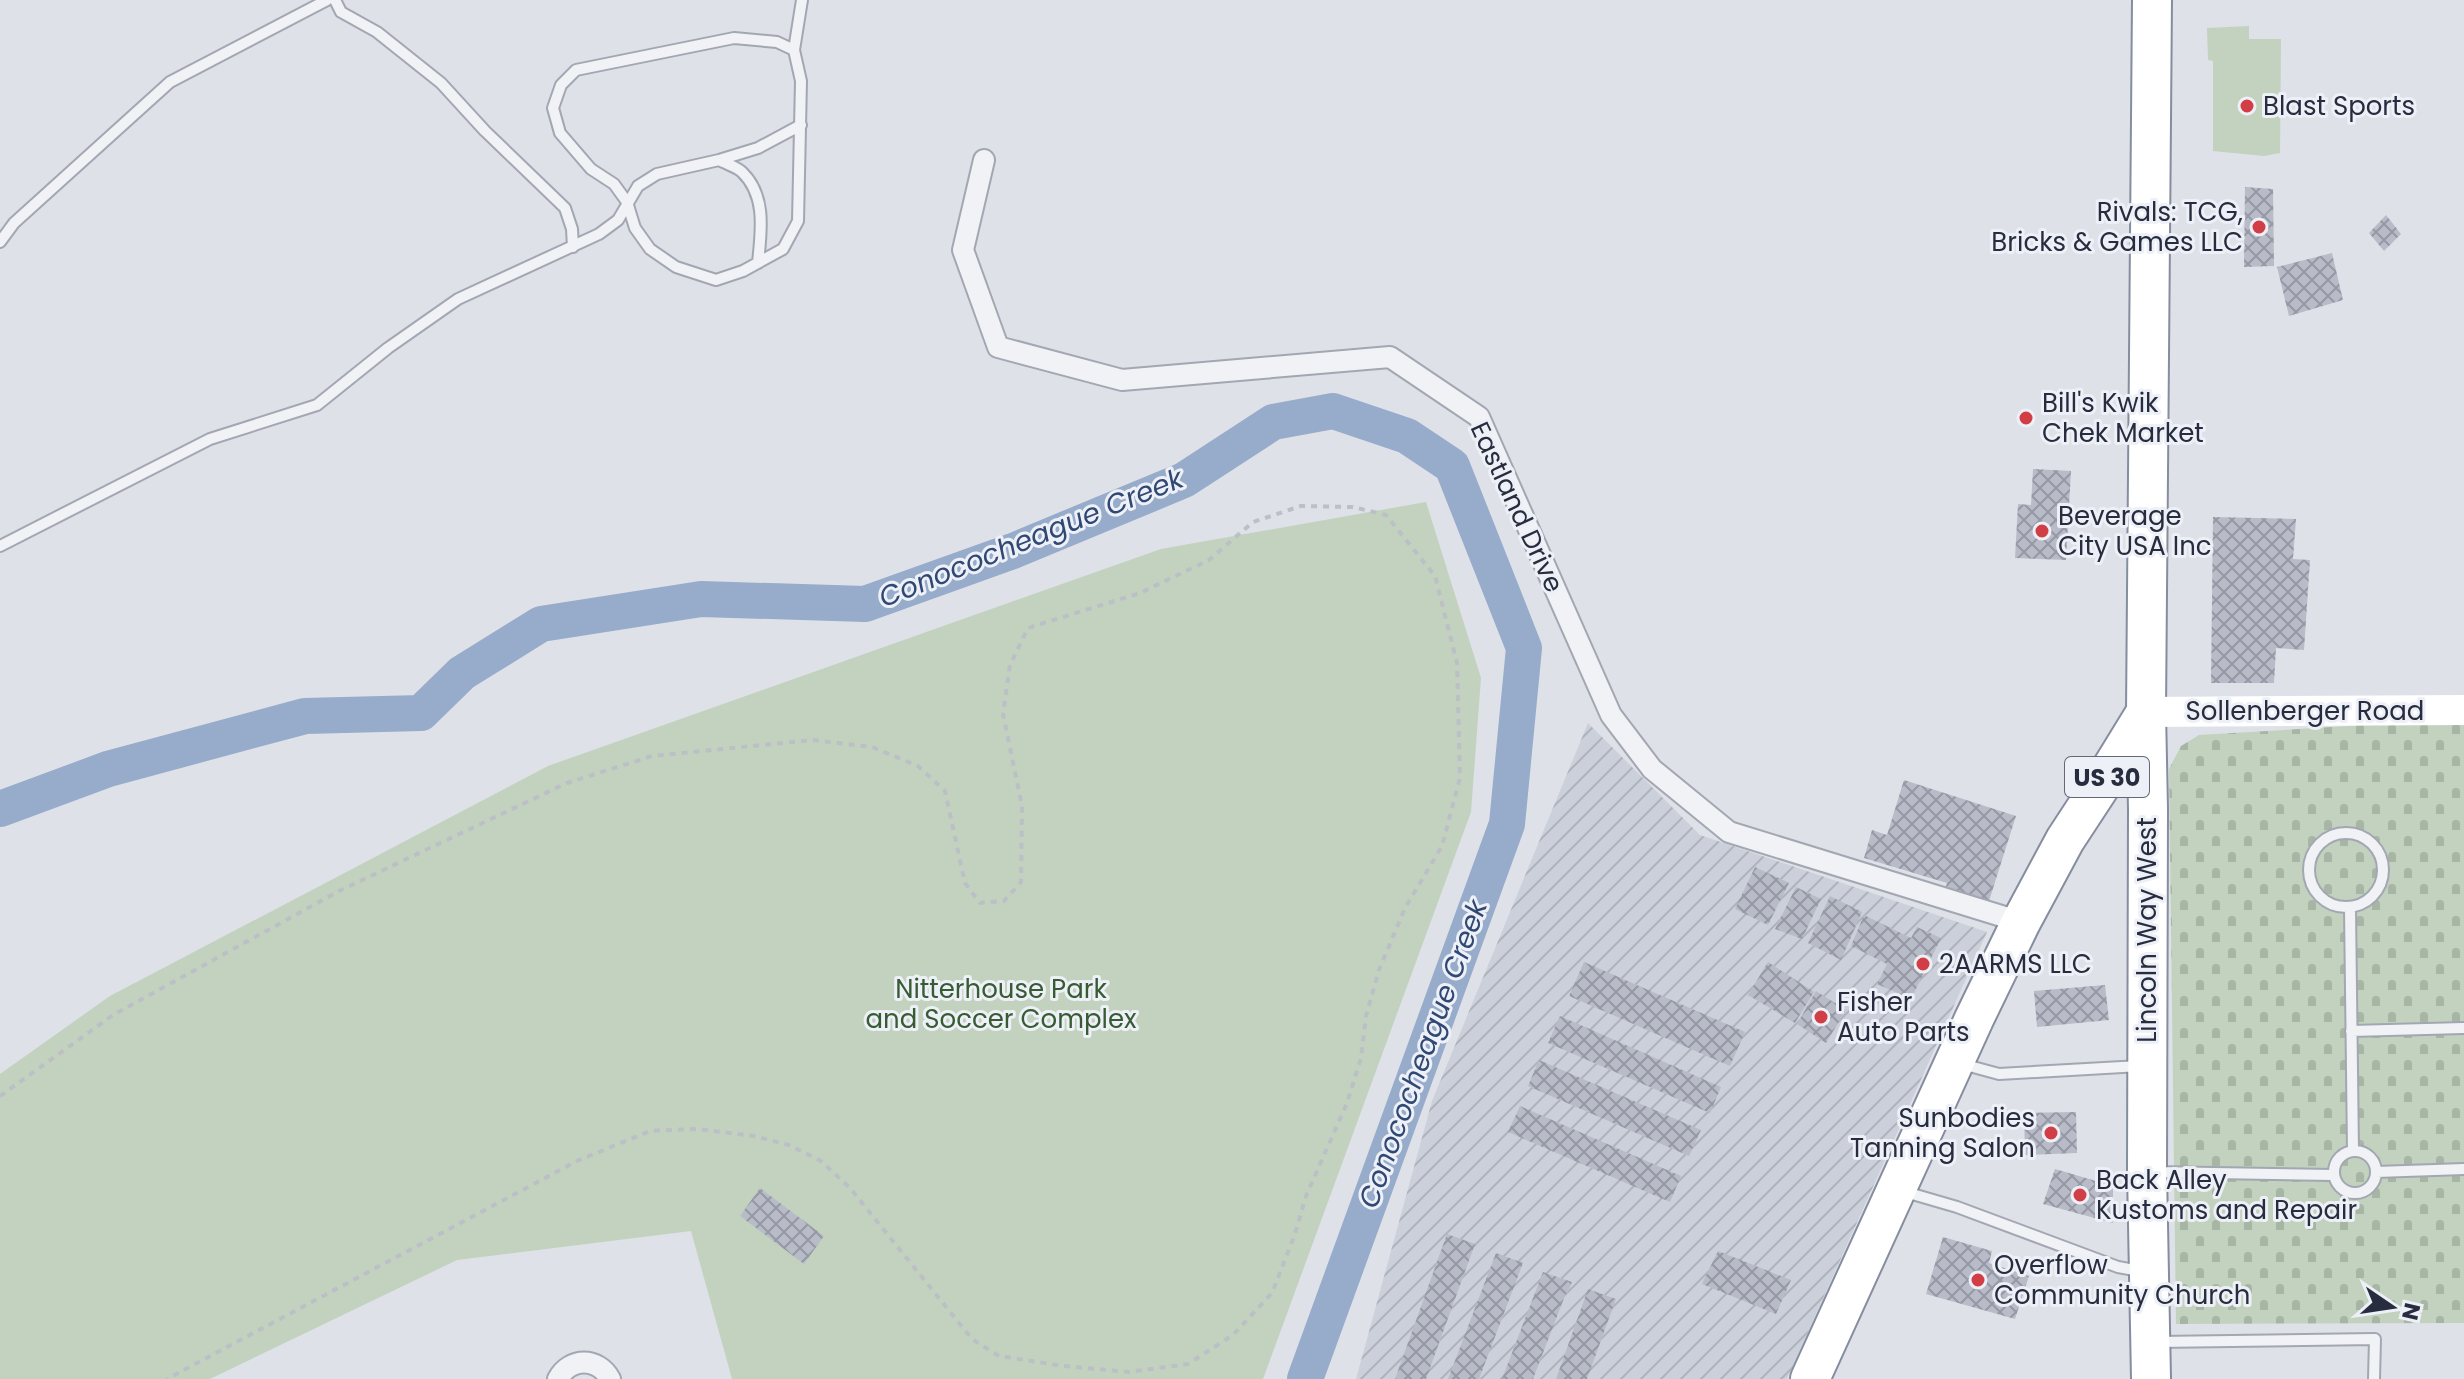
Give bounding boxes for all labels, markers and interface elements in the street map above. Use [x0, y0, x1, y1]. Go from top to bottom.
place label: Blast Sports [2263, 88, 2415, 124]
marker: Blast Sports [2238, 97, 2256, 115]
place label: Rivals: TCG, Bricks & Games LLC [1991, 194, 2243, 260]
marker: Rivals: TCG, Bricks & Games LLC [2250, 218, 2268, 236]
place label: Bill's Kwik Chek Market [2042, 385, 2204, 451]
marker: Bill's Kwik Chek Market [2017, 409, 2035, 427]
street label: Eastland Drive [1462, 416, 1572, 598]
water label: Conococheague Creek [873, 458, 1191, 617]
place label: Beverage City USA Inc [2058, 498, 2212, 564]
marker: Beverage City USA Inc [2033, 522, 2051, 540]
street label: Sollenberger Road [2186, 693, 2424, 729]
road number: US 30 [2065, 757, 2149, 797]
street label: Lincoln Way West [2129, 817, 2165, 1043]
water label: Conococheague Creek [1349, 893, 1497, 1213]
place label: 2AARMS LLC [1939, 946, 2092, 982]
marker: 2AARMS LLC [1914, 955, 1932, 973]
park label: Nitterhouse Park and Soccer Complex [866, 971, 1137, 1037]
place label: Fisher Auto Parts [1837, 984, 1970, 1050]
marker: Fisher Auto Parts [1812, 1008, 1830, 1026]
place label: Sunbodies Tanning Salon [1850, 1100, 2035, 1166]
marker: Sunbodies Tanning Salon [2042, 1124, 2060, 1142]
place label: Back Alley Kustoms and Repair [2096, 1162, 2357, 1228]
marker: Back Alley Kustoms and Repair [2071, 1186, 2089, 1204]
place label: Overflow Community Church [1994, 1247, 2250, 1313]
north arrow [2352, 1267, 2432, 1347]
marker: Overflow Community Church [1969, 1271, 1987, 1289]
text: N [2394, 1300, 2428, 1323]

